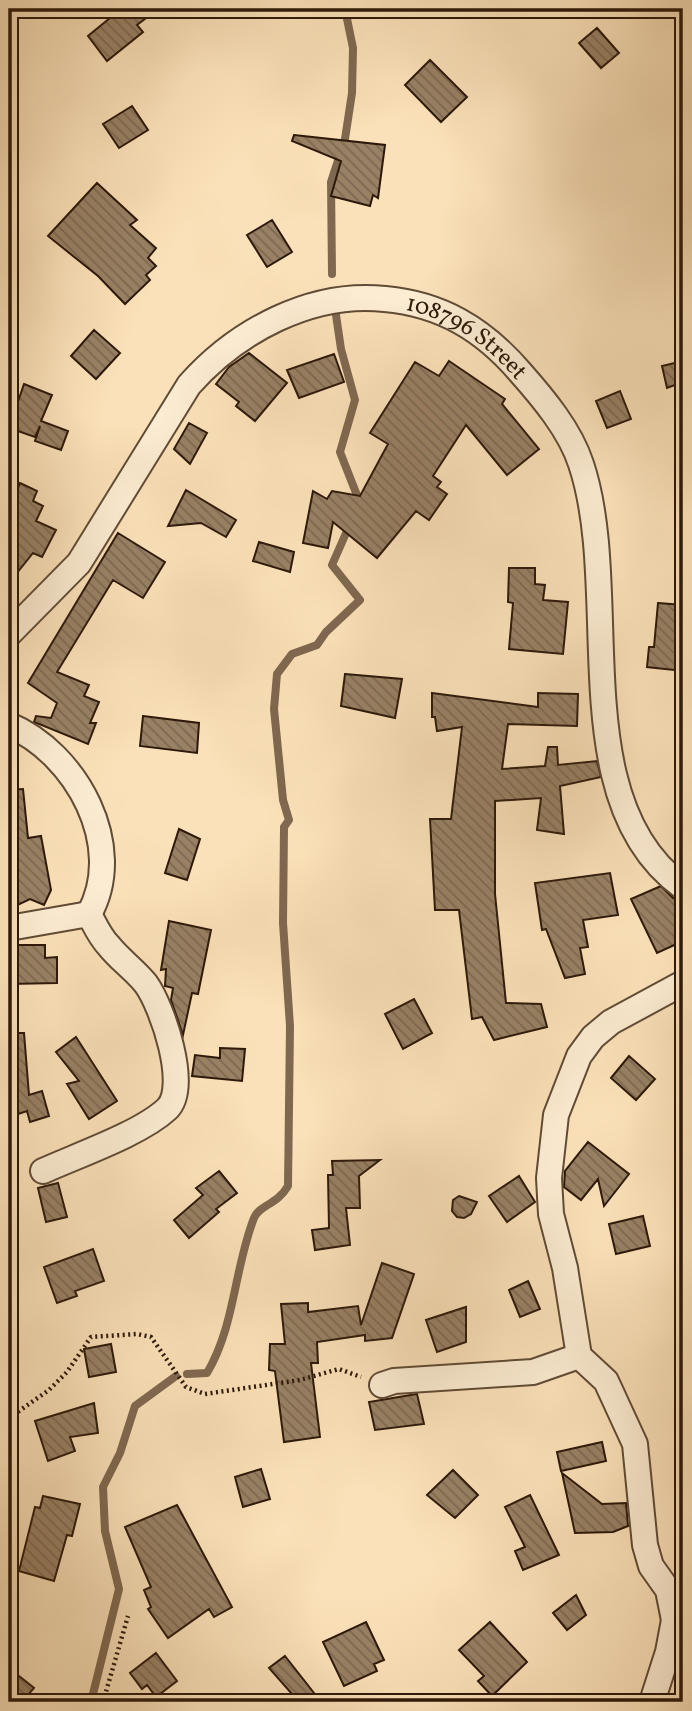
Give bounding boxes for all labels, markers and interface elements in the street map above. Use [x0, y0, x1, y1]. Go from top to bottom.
street label: 108796 Street [403, 287, 534, 388]

